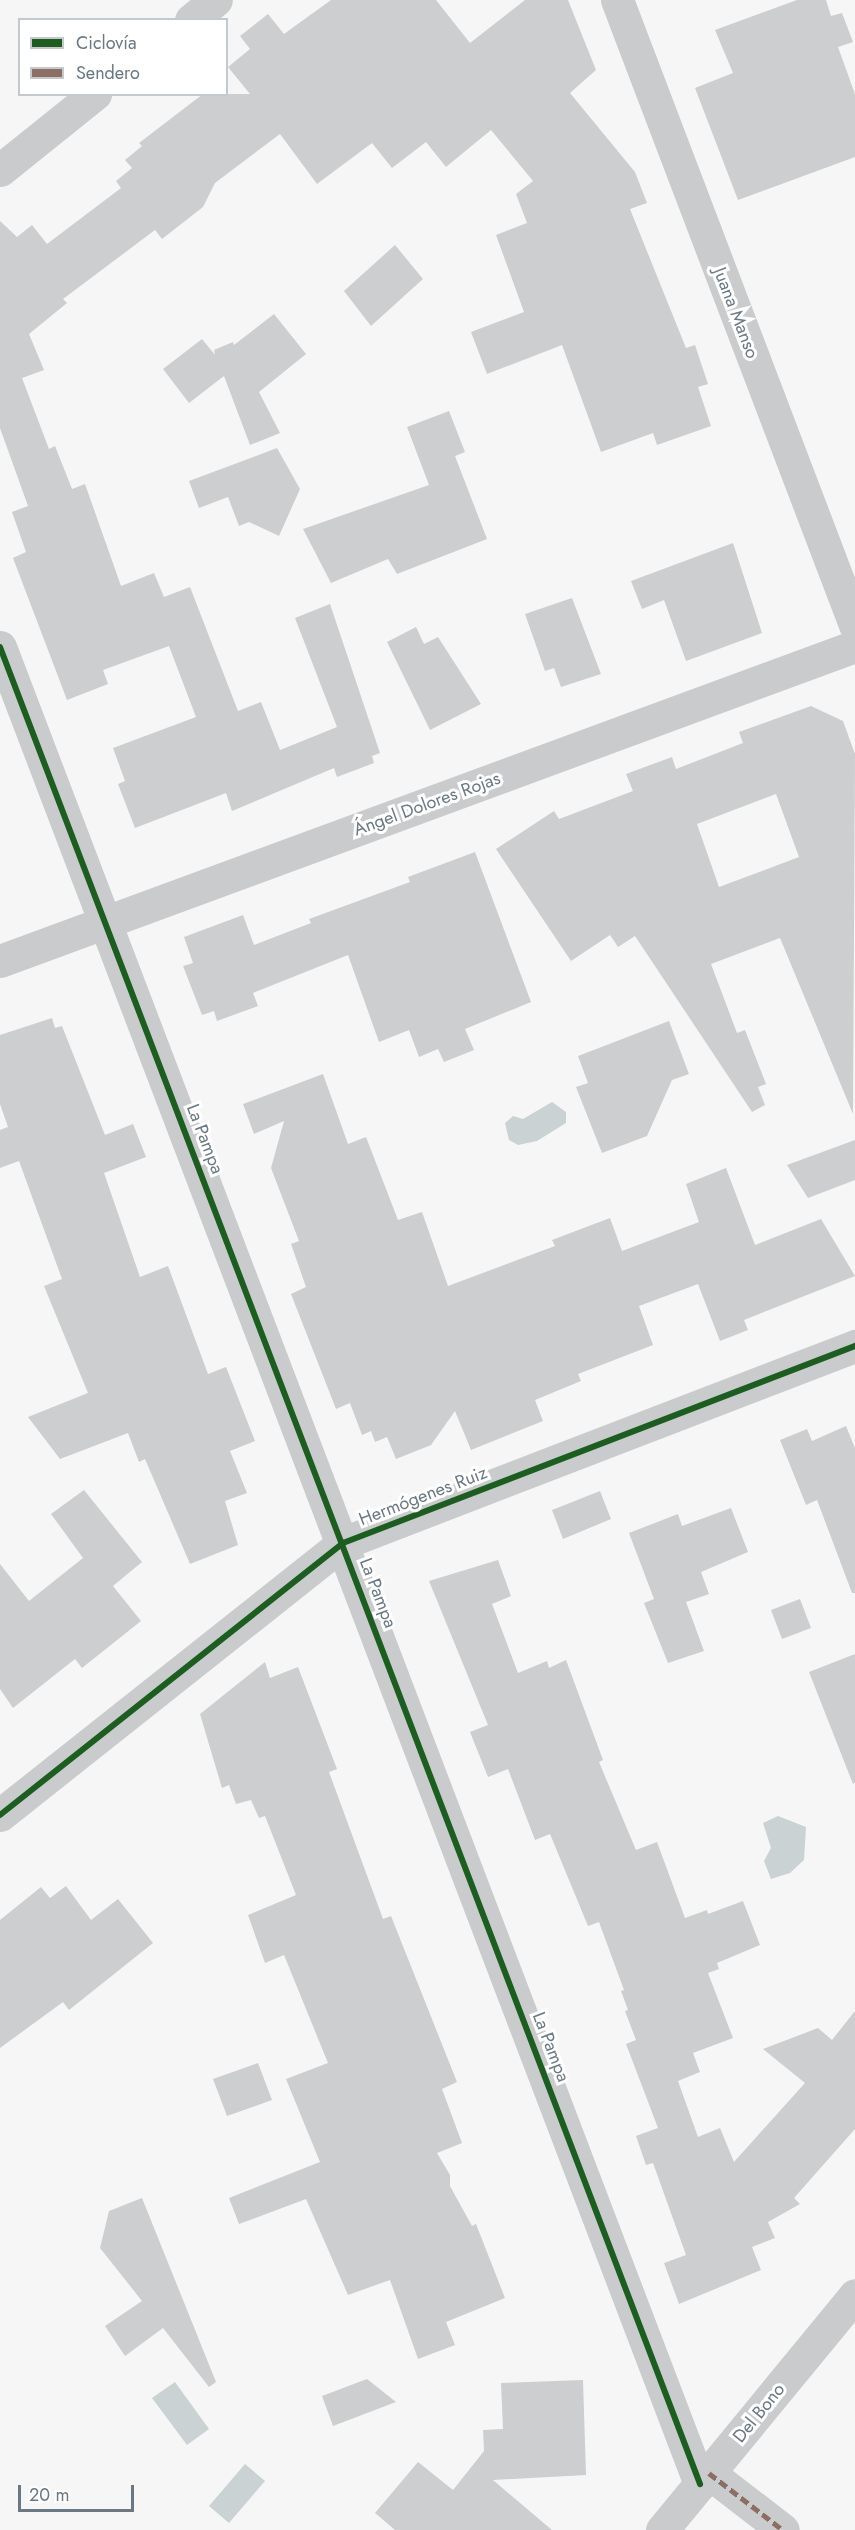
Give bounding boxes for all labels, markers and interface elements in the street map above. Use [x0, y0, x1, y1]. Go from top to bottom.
legend [18, 18, 228, 96]
text: Ciclovía [76, 30, 137, 56]
text: Sendero [76, 60, 140, 86]
street label: Juana Manso [709, 264, 763, 362]
street label: Ángel Dolores Rojas [351, 767, 503, 841]
street label: La Pampa [182, 1101, 228, 1177]
street label: Hermógenes Ruiz [356, 1462, 490, 1530]
street label: La Pampa [355, 1555, 401, 1631]
street label: La Pampa [528, 2009, 574, 2085]
street label: Del Bono [729, 2379, 789, 2447]
scale bar [21, 2473, 136, 2511]
text: 20 m [29, 2482, 69, 2508]

